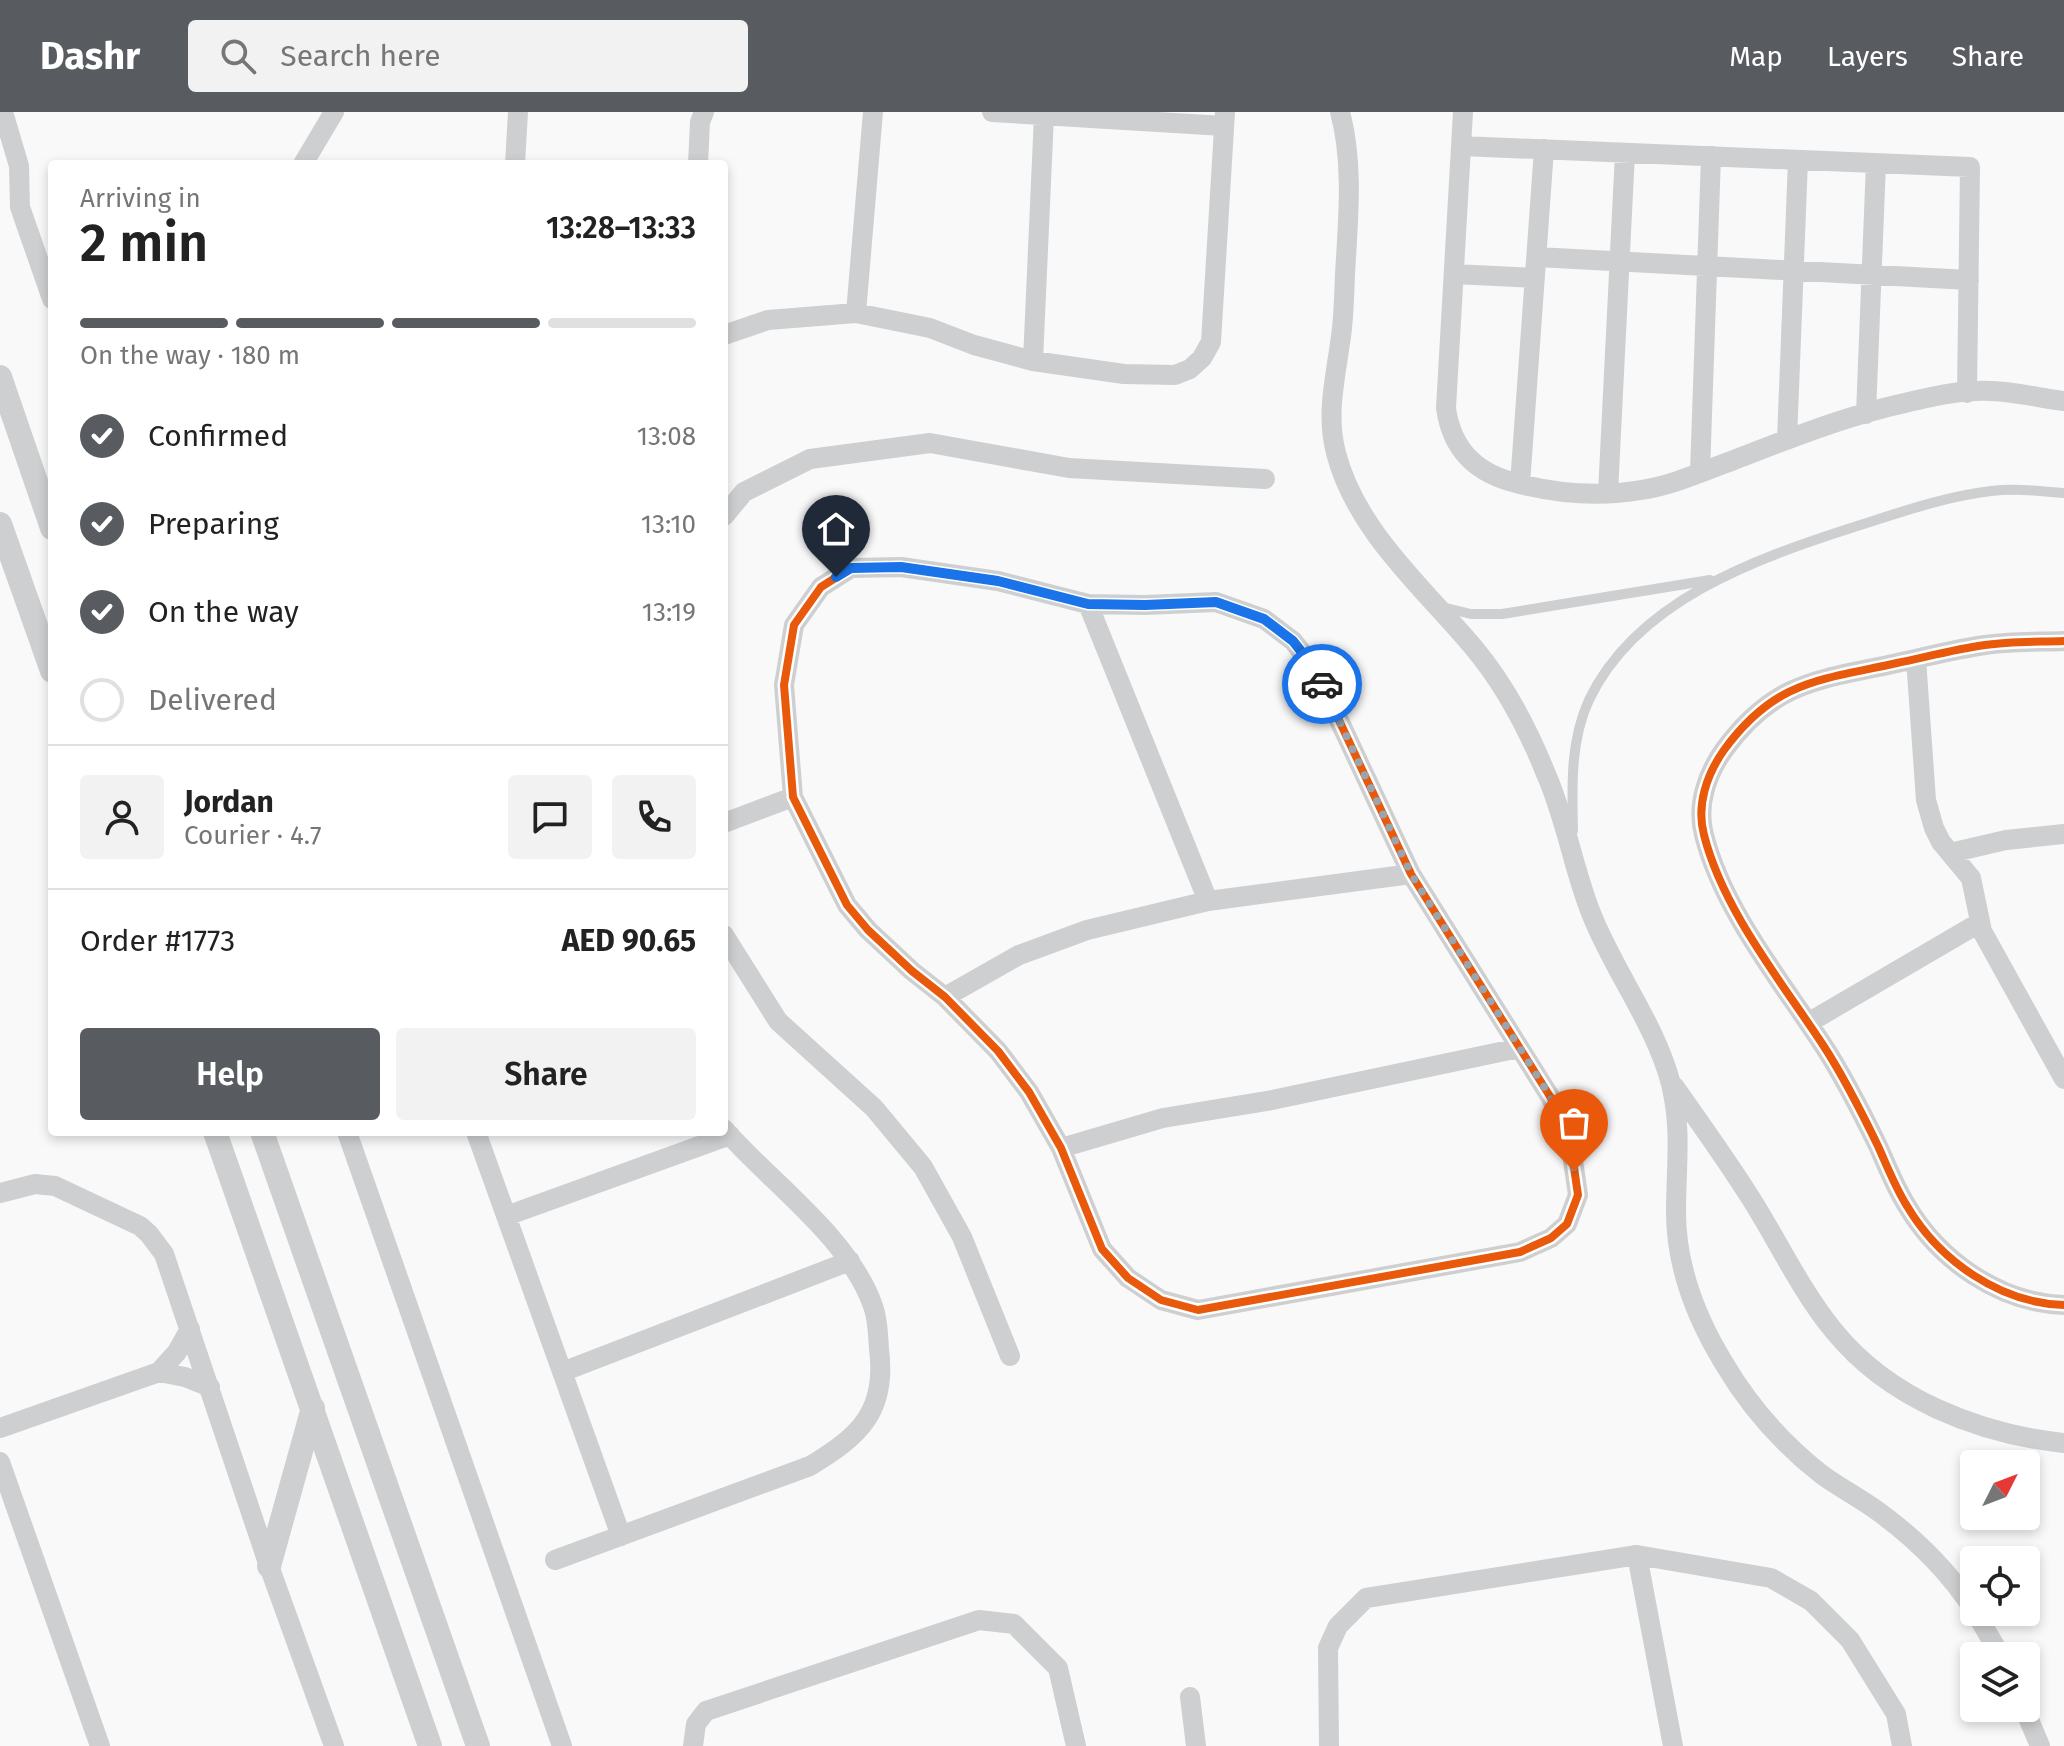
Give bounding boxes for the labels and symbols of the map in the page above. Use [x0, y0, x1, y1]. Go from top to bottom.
pin [802, 495, 870, 577]
courier [1282, 644, 1362, 724]
pin [1540, 1089, 1608, 1171]
north arrow [1960, 1450, 2040, 1530]

